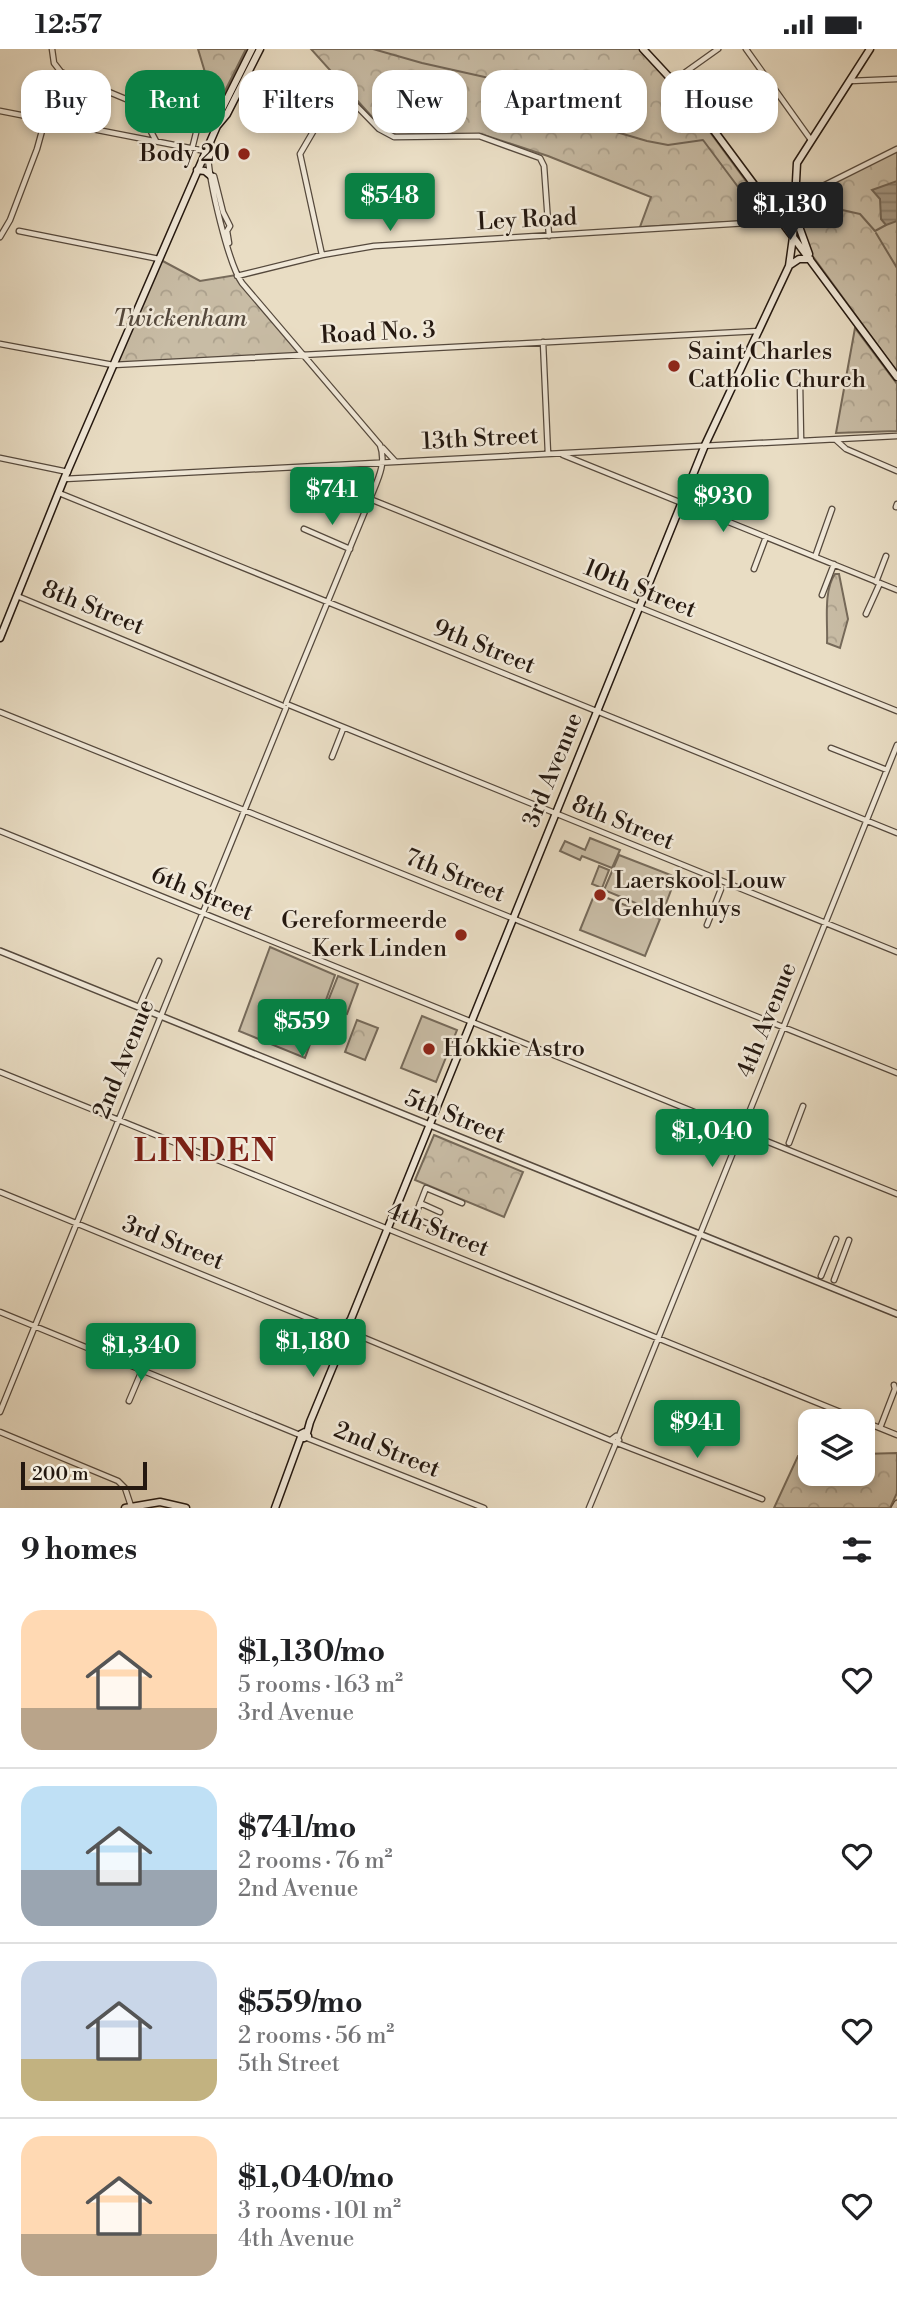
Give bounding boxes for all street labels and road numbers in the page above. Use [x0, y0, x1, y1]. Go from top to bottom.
street label: Ley Road [476, 202, 578, 238]
street label: Road No. 3 [320, 315, 436, 351]
street label: 13th Street [421, 421, 540, 457]
street label: 10th Street [579, 553, 701, 625]
street label: 8th Street [37, 574, 149, 642]
street label: 9th Street [428, 613, 540, 681]
street label: 3rd Avenue [516, 708, 590, 832]
street label: 8th Street [567, 789, 679, 857]
street label: 7th Street [401, 842, 510, 910]
street label: 6th Street [146, 860, 258, 928]
street label: 4th Avenue [730, 958, 804, 1082]
street label: 2nd Avenue [87, 995, 161, 1123]
street label: 5th Street [400, 1083, 510, 1151]
street label: 4th Street [383, 1196, 494, 1264]
street label: 3rd Street [118, 1209, 229, 1277]
street label: 2nd Street [330, 1415, 445, 1485]

